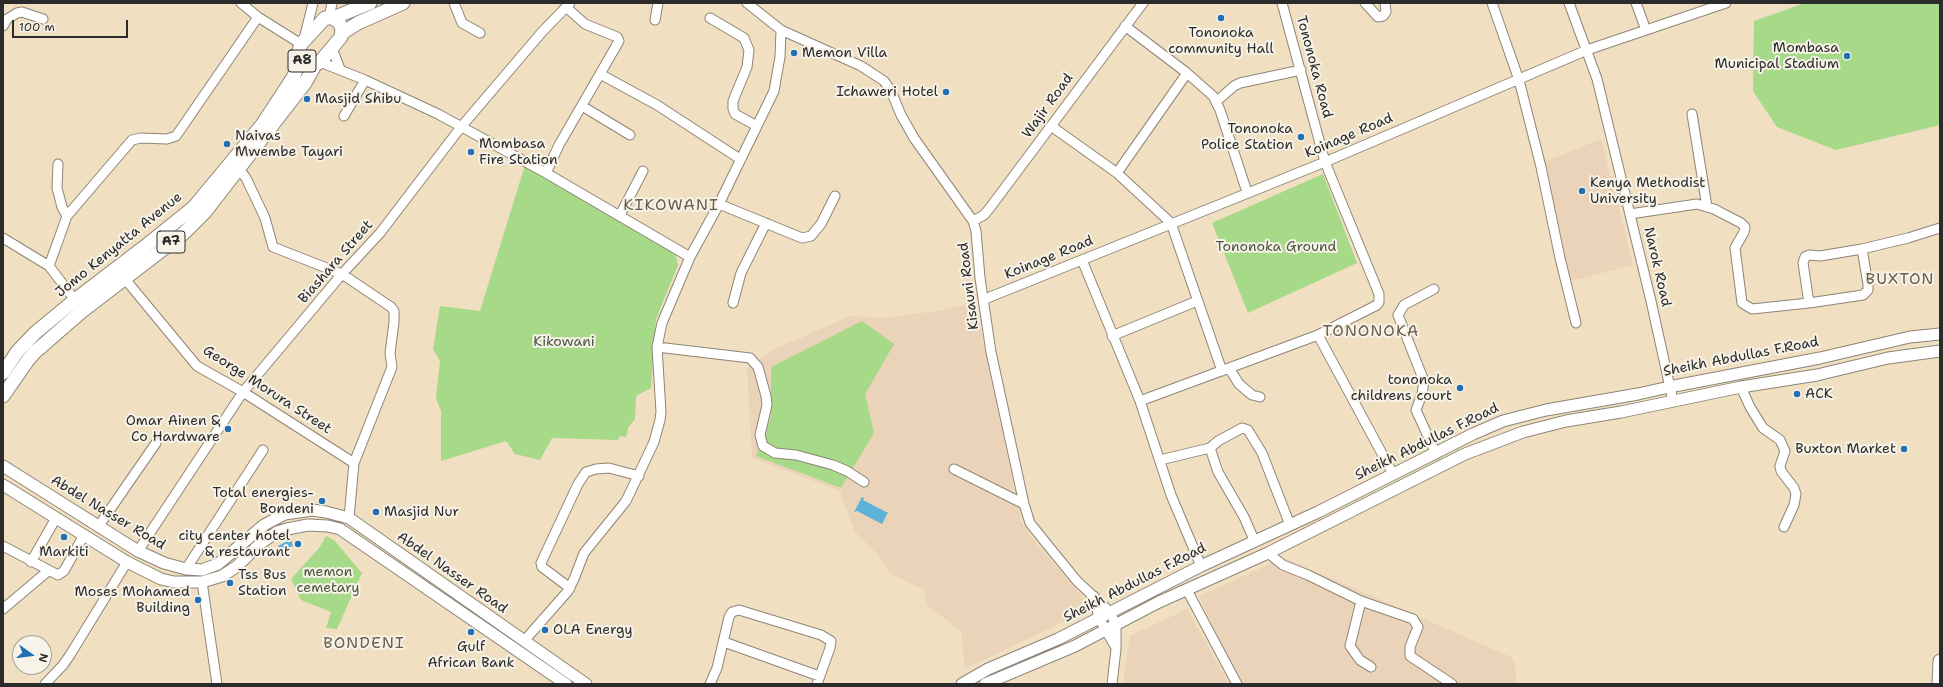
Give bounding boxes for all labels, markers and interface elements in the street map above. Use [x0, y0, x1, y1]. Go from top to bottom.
scale bar [14, 12, 130, 38]
marker: Tononoka community Hall [1216, 13, 1226, 23]
street label: Tononoka Road [1292, 14, 1336, 120]
text: 100 m [19, 19, 55, 35]
place label: Tononoka community Hall [1168, 25, 1274, 58]
place label: Mombasa Municipal Stadium [1715, 40, 1839, 72]
place label: Memon Villa [802, 45, 887, 61]
marker: Memon Villa [789, 48, 799, 58]
road number: A8 [288, 50, 316, 72]
marker: Mombasa Municipal Stadium [1842, 51, 1852, 61]
street label: Wajir Road [1019, 71, 1077, 141]
place label: Ichaweri Hotel [836, 84, 938, 100]
marker: Ichaweri Hotel [941, 87, 951, 97]
place label: Masjid Shibu [315, 91, 401, 107]
marker: Masjid Shibu [302, 94, 312, 104]
street label: Koinage Road [1302, 110, 1396, 162]
place label: Tononoka Police Station [1201, 121, 1293, 154]
place label: Naivas Mwembe Tayari [235, 128, 343, 160]
marker: Tononoka Police Station [1296, 132, 1306, 142]
place label: Mombasa Fire Station [479, 136, 558, 168]
marker: Naivas Mwembe Tayari [222, 139, 232, 149]
marker: Mombasa Fire Station [466, 147, 476, 157]
place label: Kenya Methodist University [1590, 175, 1705, 208]
marker: Kenya Methodist University [1577, 186, 1587, 196]
street label: Jomo Kenyatta Avenue [52, 189, 186, 301]
district label: KIKOWANI [623, 196, 719, 216]
street label: Biashara Street [295, 217, 377, 307]
street label: Narok Road [1640, 226, 1674, 308]
road number: A7 [157, 231, 185, 253]
street label: Koinage Road [1002, 233, 1096, 283]
park label: Tononoka Ground [1216, 239, 1336, 255]
street label: Kisauni Road [955, 241, 983, 331]
district label: BUXTON [1866, 270, 1934, 290]
district label: TONONOKA [1323, 322, 1419, 342]
park label: Kikowani [533, 334, 595, 350]
street label: Sheikh Abdullas F.Road [1662, 334, 1820, 380]
street label: George Morura Street [199, 342, 335, 438]
place label: tononoka childrens court [1351, 372, 1452, 404]
marker: tononoka childrens court [1455, 383, 1465, 393]
place label: ACK [1805, 386, 1833, 402]
marker: ACK [1792, 389, 1802, 399]
street label: Sheikh Abdullas F.Road [1352, 400, 1502, 484]
place label: Omar Ainen & Co Hardware [126, 413, 220, 446]
marker: Omar Ainen & Co Hardware [223, 424, 233, 434]
place label: Buxton Market [1795, 441, 1896, 457]
marker: Buxton Market [1899, 444, 1909, 454]
street label: Abdel Nasser Road [48, 472, 168, 554]
place label: Total energies- Bondeni [212, 485, 314, 518]
marker: Total energies- Bondeni [317, 496, 327, 506]
place label: Masjid Nur [384, 504, 459, 520]
marker: Masjid Nur [371, 507, 381, 517]
place label: city center hotel & restaurant [178, 528, 290, 560]
street label: Abdel Nasser Road [394, 529, 510, 617]
marker: Markiti [59, 532, 69, 542]
marker: city center hotel & restaurant [293, 539, 303, 549]
street label: Sheikh Abdullas F.Road [1061, 540, 1209, 626]
place label: Markiti [39, 544, 89, 560]
park label: memon cemetary [297, 564, 359, 596]
place label: Tss Bus Station [238, 567, 287, 600]
marker: Tss Bus Station [225, 578, 235, 588]
place label: Moses Mohamed Building [75, 584, 190, 616]
marker: Moses Mohamed Building [193, 595, 203, 605]
place label: OLA Energy [553, 622, 633, 638]
marker: OLA Energy [540, 625, 550, 635]
marker: Gulf African Bank [466, 627, 476, 637]
district label: BONDENI [323, 634, 405, 654]
north arrow [12, 635, 52, 675]
place label: Gulf African Bank [427, 639, 515, 672]
text: N [35, 652, 51, 664]

